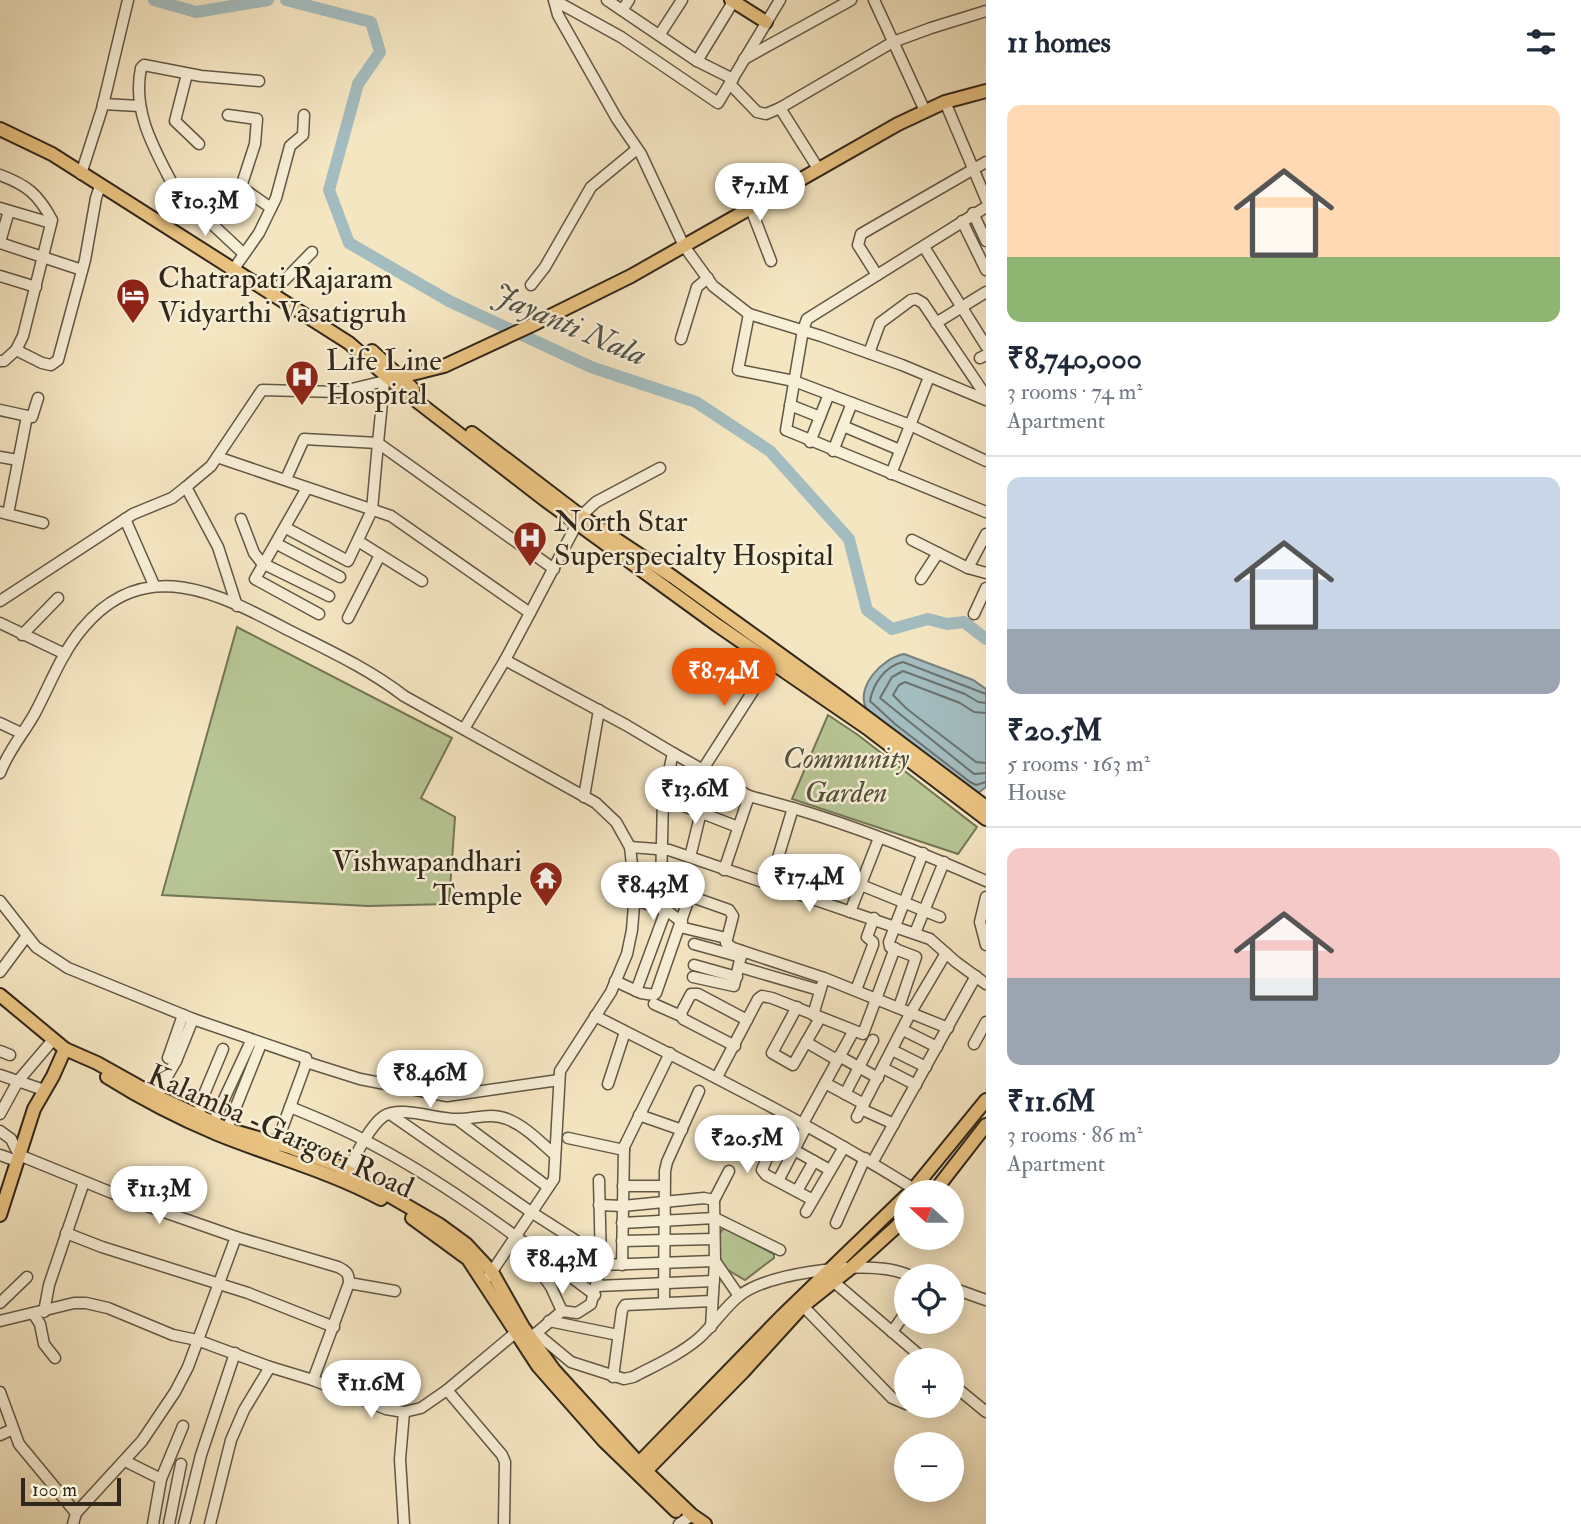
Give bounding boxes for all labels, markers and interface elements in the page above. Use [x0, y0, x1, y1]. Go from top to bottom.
icon: filters [1522, 23, 1560, 61]
text: 11 homes [1007, 24, 1111, 61]
icon: home [1221, 150, 1347, 276]
pin: ₹7.1M [711, 164, 809, 223]
text: ₹7.1M [731, 171, 789, 200]
pin: ₹10.3M [148, 178, 262, 238]
text: ₹10.3M [171, 186, 239, 215]
place label: Chatrapati Rajaram Vidyarthi Vasatigruh [158, 260, 407, 331]
water label: Jayanti Nala [487, 275, 653, 375]
hotel icon: Chatrapati Rajaram Vidyarthi Vasatigruh [114, 276, 152, 325]
text: ₹8,740,000 [1007, 340, 1142, 377]
place label: Life Line Hospital [326, 342, 442, 413]
hospital icon: Life Line Hospital [283, 358, 321, 407]
text: 3 rooms · 74 m² [1007, 377, 1143, 406]
text: Apartment [1007, 406, 1105, 435]
place label: North Star Superspecialty Hospital [554, 503, 834, 574]
hospital icon: North Star Superspecialty Hospital [511, 519, 549, 568]
icon: home [1221, 522, 1347, 648]
pin: ₹8.74M [667, 648, 781, 708]
text: ₹8.74M [688, 656, 760, 685]
text: ₹20.5M [1007, 712, 1102, 749]
park label: Community Garden [783, 740, 910, 811]
text: 5 rooms · 163 m² [1007, 749, 1150, 778]
pin: ₹13.6M [638, 766, 752, 826]
text: ₹13.6M [661, 774, 729, 803]
text: House [1007, 778, 1066, 807]
place label: Vishwapandhari Temple [332, 843, 522, 914]
pin: ₹17.4M [752, 855, 866, 914]
temple icon: Vishwapandhari Temple [527, 859, 565, 908]
pin: ₹8.43M [596, 862, 710, 922]
text: ₹17.4M [774, 862, 844, 891]
text: ₹8.43M [617, 870, 689, 899]
icon: home [1221, 893, 1347, 1019]
pin: ₹8.46M [373, 1050, 487, 1110]
street label: Kalamba -Gargoti Road [142, 1056, 420, 1207]
text: ₹8.46M [393, 1058, 468, 1087]
text: ₹11.6M [1007, 1083, 1096, 1120]
pin: ₹20.5M [690, 1116, 804, 1175]
text: 3 rooms · 86 m² [1007, 1120, 1143, 1149]
text: ₹20.5M [710, 1123, 784, 1152]
text: Apartment [1007, 1149, 1105, 1178]
pin: ₹11.3M [102, 1166, 216, 1226]
text: ₹11.3M [126, 1174, 192, 1203]
north arrow [894, 1180, 964, 1250]
map controls [894, 1180, 964, 1502]
pin: ₹8.43M [505, 1236, 619, 1296]
text: ₹8.43M [526, 1244, 598, 1273]
button: locate [894, 1264, 964, 1334]
button: + [894, 1348, 964, 1418]
pin: ₹11.6M [314, 1360, 428, 1420]
text: ₹11.6M [337, 1368, 405, 1397]
button: − [894, 1432, 964, 1502]
scale bar [21, 1475, 121, 1507]
text: 100 m [32, 1478, 77, 1502]

